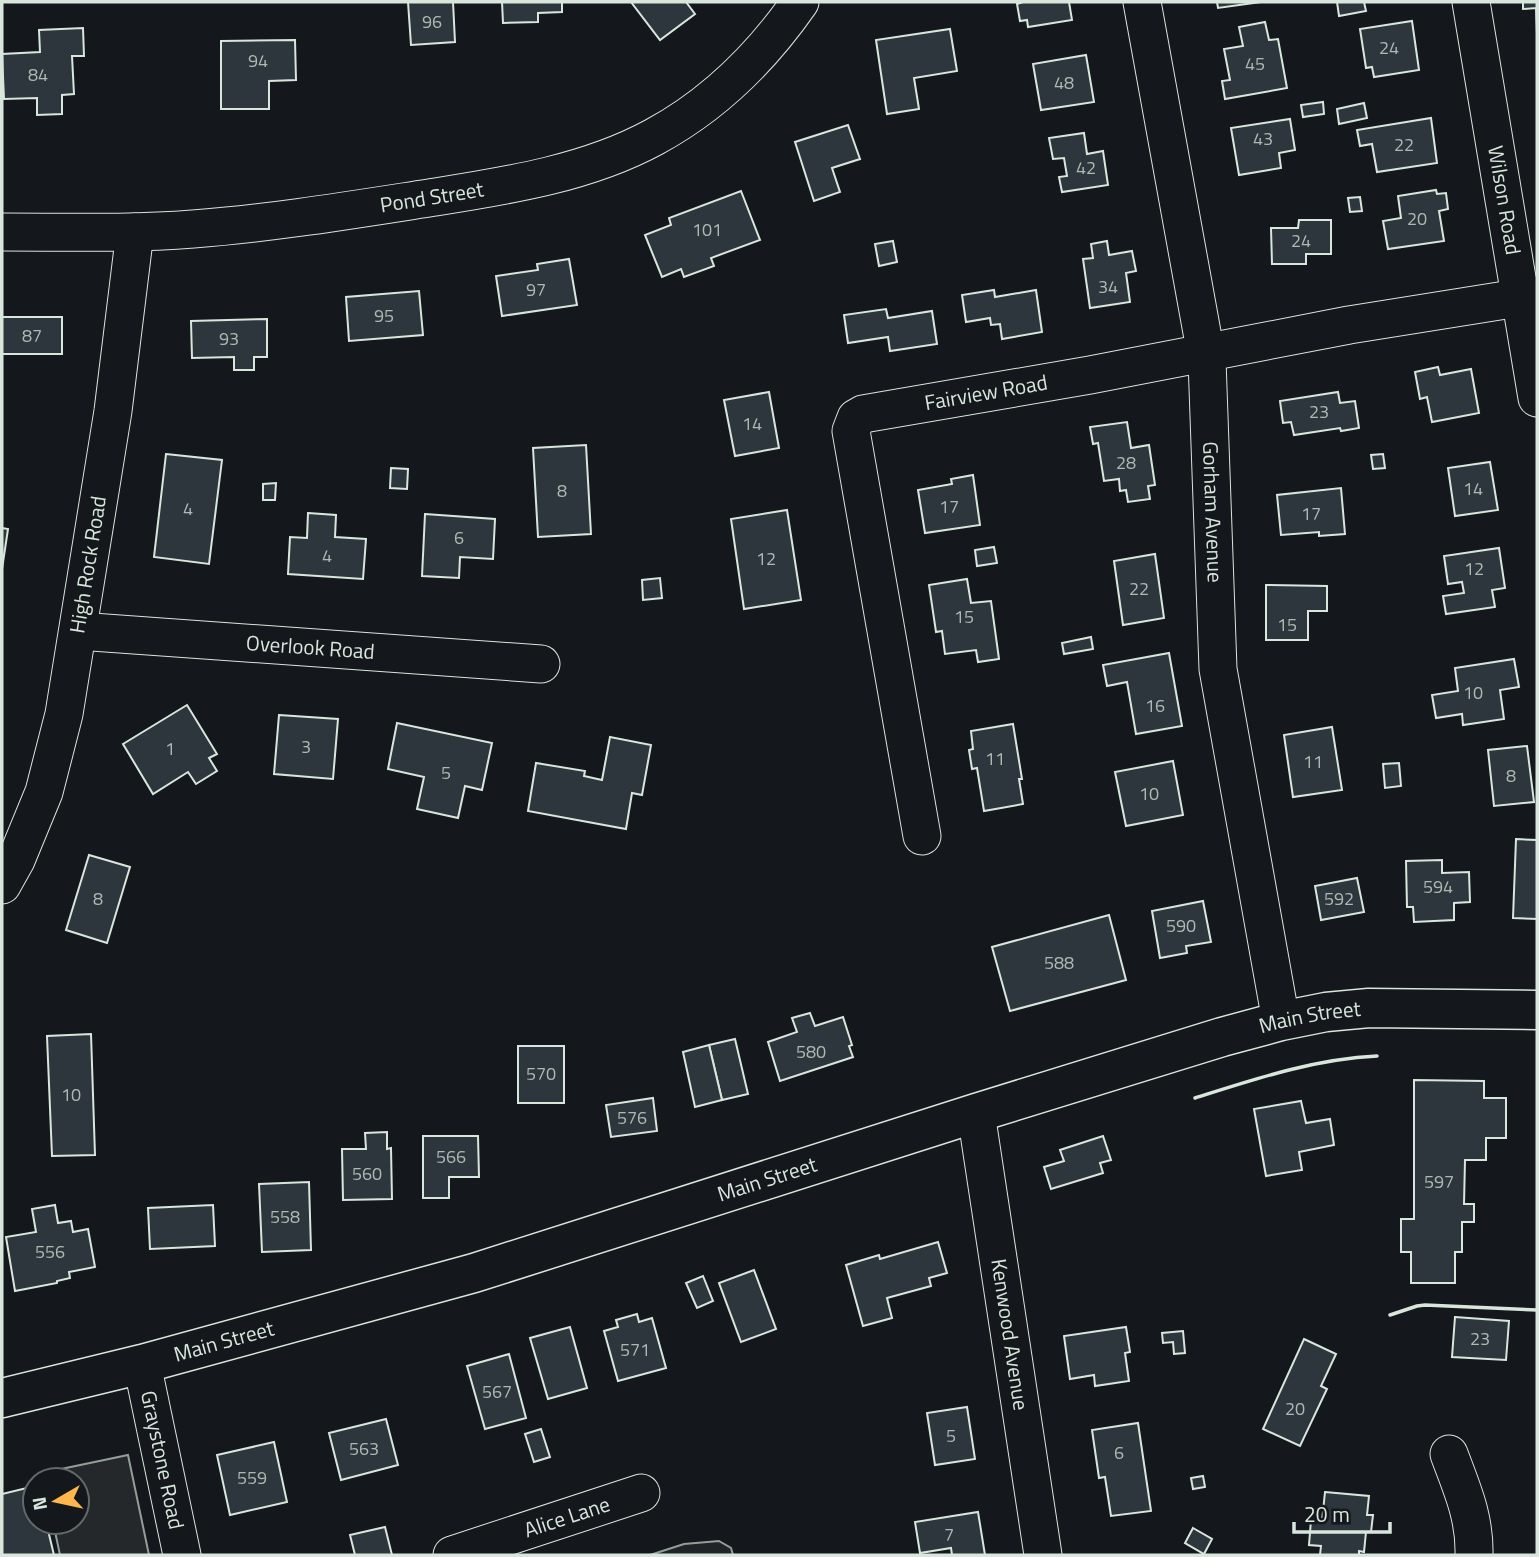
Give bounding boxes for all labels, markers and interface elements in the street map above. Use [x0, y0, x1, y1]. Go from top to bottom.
house number: 96 [422, 8, 442, 35]
house number: 24 [1379, 34, 1399, 61]
house number: 94 [248, 47, 268, 74]
house number: 45 [1245, 50, 1265, 77]
house number: 84 [28, 61, 48, 88]
house number: 48 [1054, 69, 1074, 96]
house number: 43 [1253, 125, 1273, 152]
house number: 22 [1394, 131, 1414, 158]
street label: Wilson Road [1480, 143, 1530, 257]
house number: 42 [1076, 154, 1096, 181]
street label: Pond Street [378, 172, 487, 220]
house number: 20 [1407, 205, 1427, 232]
house number: 101 [692, 216, 722, 243]
house number: 24 [1291, 227, 1311, 254]
house number: 34 [1098, 273, 1118, 300]
house number: 97 [526, 276, 546, 303]
house number: 95 [374, 302, 394, 329]
house number: 87 [22, 322, 42, 349]
house number: 93 [219, 325, 239, 352]
street label: Fairview Road [922, 366, 1050, 418]
house number: 23 [1309, 398, 1329, 425]
house number: 14 [742, 410, 762, 437]
street label: Gorham Avenue [1195, 441, 1232, 583]
house number: 28 [1116, 449, 1136, 476]
house number: 14 [1463, 475, 1483, 502]
house number: 8 [557, 477, 567, 504]
street label: High Rock Road [60, 493, 114, 635]
house number: 17 [939, 493, 959, 520]
house number: 4 [183, 495, 193, 522]
house number: 17 [1301, 500, 1321, 527]
house number: 6 [454, 524, 464, 551]
house number: 4 [322, 542, 332, 569]
house number: 12 [756, 545, 776, 572]
house number: 12 [1464, 555, 1484, 582]
house number: 22 [1129, 575, 1149, 602]
house number: 15 [954, 603, 974, 630]
house number: 15 [1277, 611, 1297, 638]
street label: Overlook Road [245, 626, 376, 667]
house number: 10 [1463, 679, 1483, 706]
house number: 16 [1145, 692, 1165, 719]
house number: 3 [301, 733, 311, 760]
house number: 1 [165, 735, 175, 762]
house number: 11 [985, 745, 1005, 772]
house number: 11 [1303, 748, 1323, 775]
house number: 5 [441, 759, 451, 786]
house number: 8 [1506, 762, 1516, 789]
house number: 10 [1139, 780, 1159, 807]
house number: 594 [1423, 873, 1453, 900]
house number: 8 [93, 885, 103, 912]
house number: 592 [1324, 885, 1354, 912]
house number: 590 [1166, 912, 1196, 939]
house number: 588 [1044, 949, 1074, 976]
street label: Main Street [1255, 992, 1363, 1041]
house number: 580 [796, 1038, 826, 1065]
house number: 570 [526, 1060, 556, 1087]
house number: 10 [61, 1081, 81, 1108]
house number: 576 [617, 1104, 647, 1131]
house number: 566 [436, 1143, 466, 1170]
street label: Main Street [713, 1148, 821, 1209]
house number: 560 [352, 1160, 382, 1187]
house number: 597 [1424, 1168, 1454, 1195]
house number: 558 [270, 1203, 300, 1230]
house number: 556 [35, 1238, 65, 1265]
street label: Kenwood Avenue [983, 1256, 1038, 1412]
street label: Main Street [170, 1311, 278, 1370]
house number: 23 [1470, 1325, 1490, 1352]
house number: 571 [620, 1336, 650, 1363]
house number: 567 [482, 1378, 512, 1405]
street label: Graystone Road [133, 1387, 193, 1532]
house number: 20 [1285, 1395, 1305, 1422]
house number: 5 [946, 1422, 956, 1449]
house number: 563 [349, 1435, 379, 1462]
house number: 6 [1114, 1439, 1124, 1466]
house number: 559 [237, 1464, 267, 1491]
north arrow [21, 1466, 91, 1536]
street label: Alice Lane [520, 1487, 614, 1545]
scale bar [1294, 1490, 1390, 1534]
text: N [23, 1495, 54, 1513]
text: 20 m [1304, 1498, 1350, 1530]
house number: 7 [944, 1521, 954, 1548]

